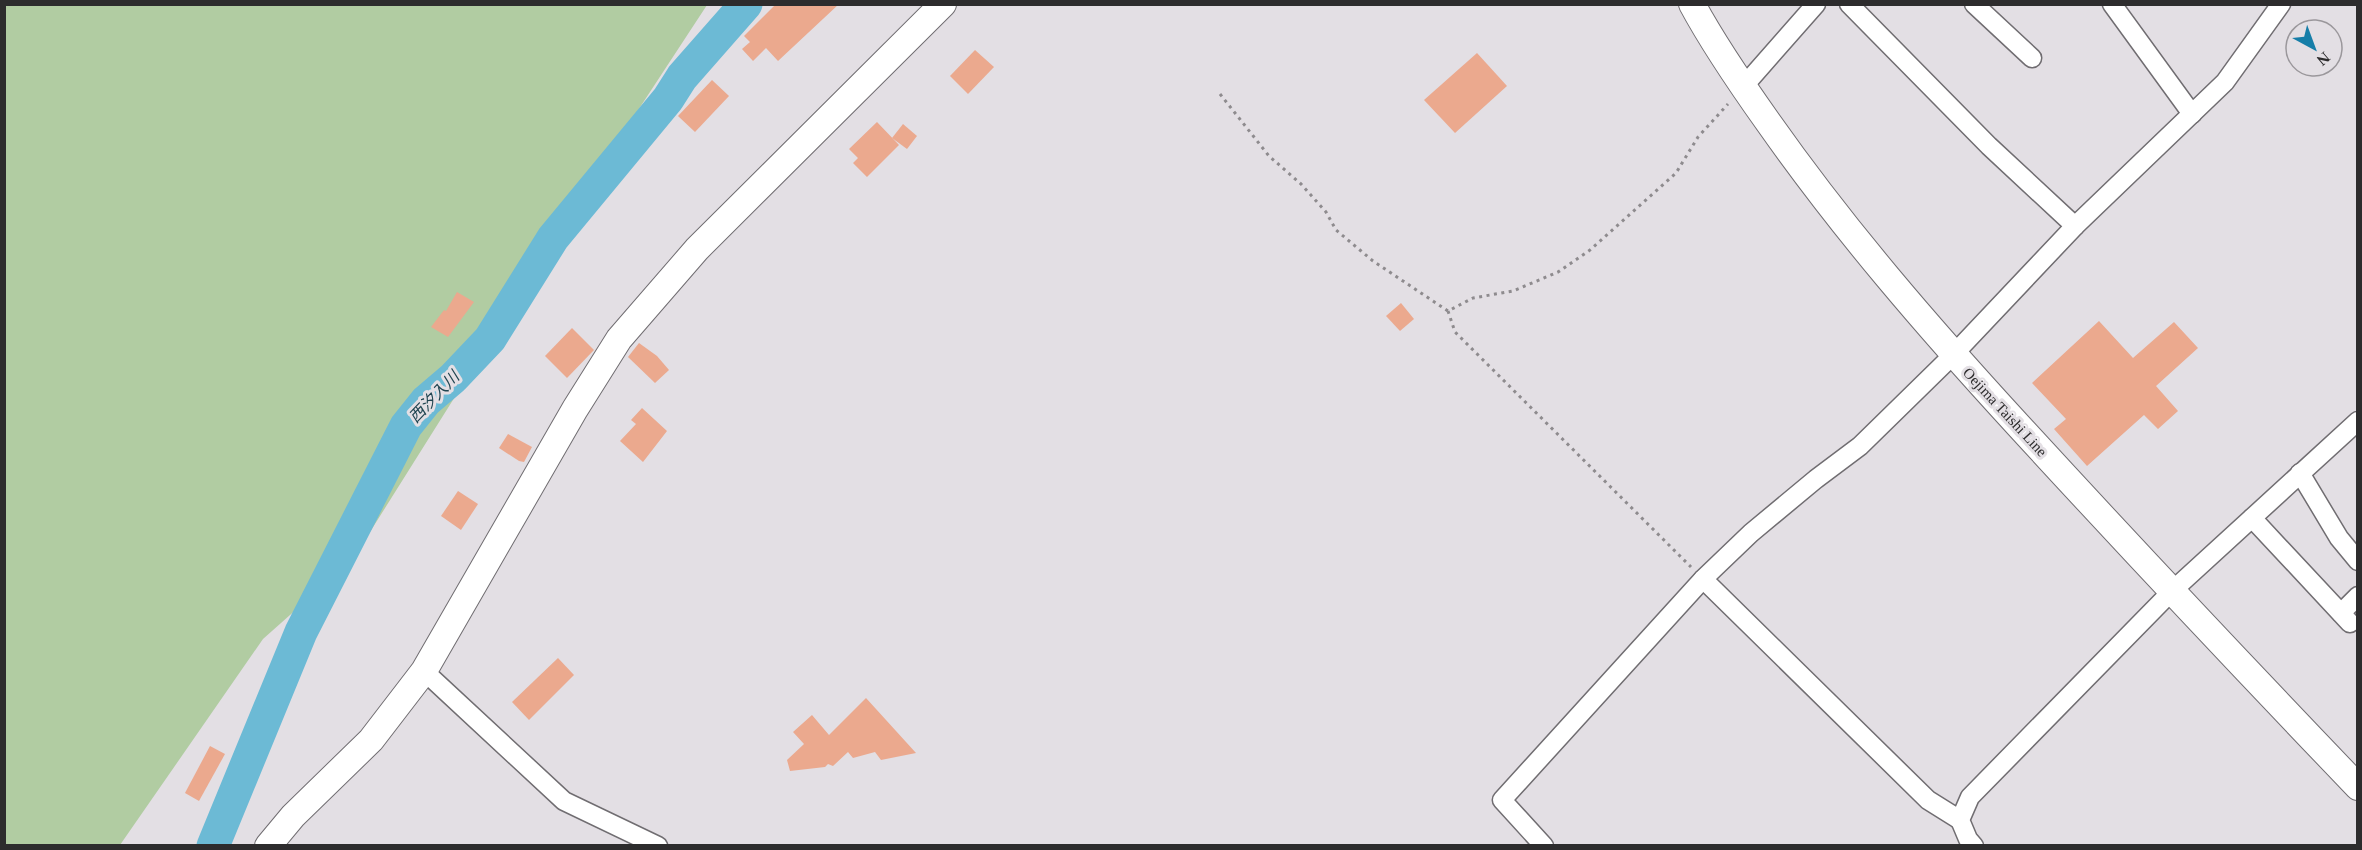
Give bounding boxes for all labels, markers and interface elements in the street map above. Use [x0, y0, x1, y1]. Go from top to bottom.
north arrow [2284, 18, 2344, 78]
text: N [2313, 49, 2333, 69]
street label: Oejima Taishi Line [1960, 364, 2050, 460]
water label: 西汐入川 [406, 367, 464, 426]

